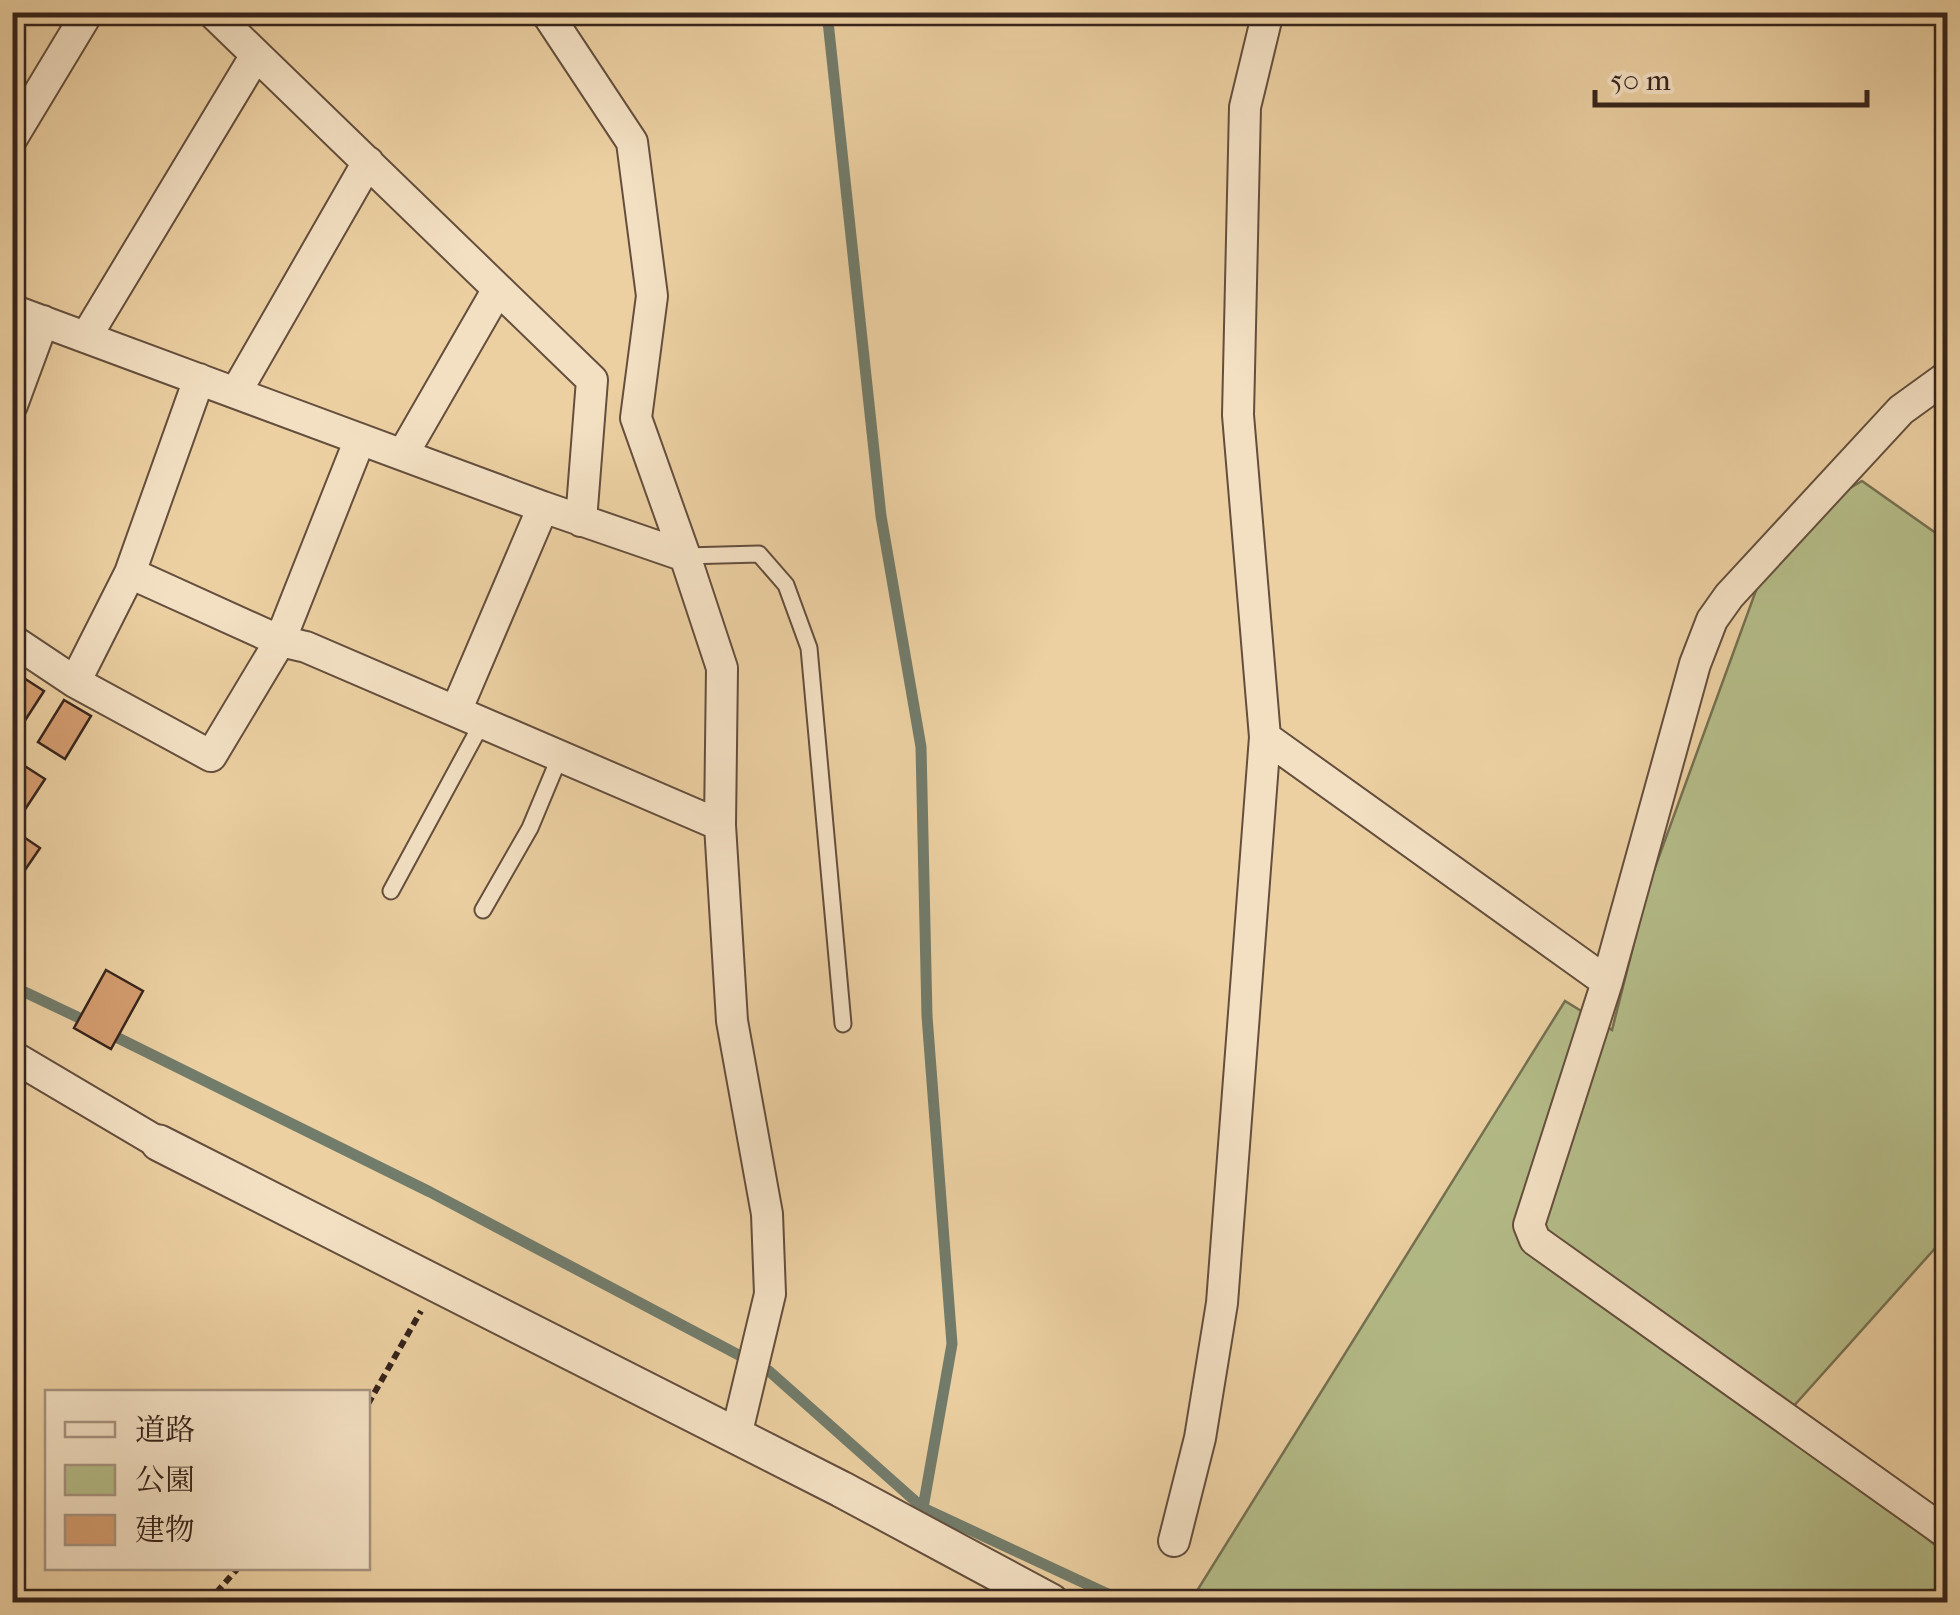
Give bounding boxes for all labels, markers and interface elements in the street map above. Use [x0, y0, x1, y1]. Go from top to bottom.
scale bar [1595, 45, 1868, 107]
text: 50 m [1610, 63, 1671, 98]
legend [45, 1390, 370, 1570]
text: 道路 [135, 1413, 195, 1448]
text: 公園 [135, 1463, 195, 1498]
text: 建物 [135, 1513, 195, 1548]

